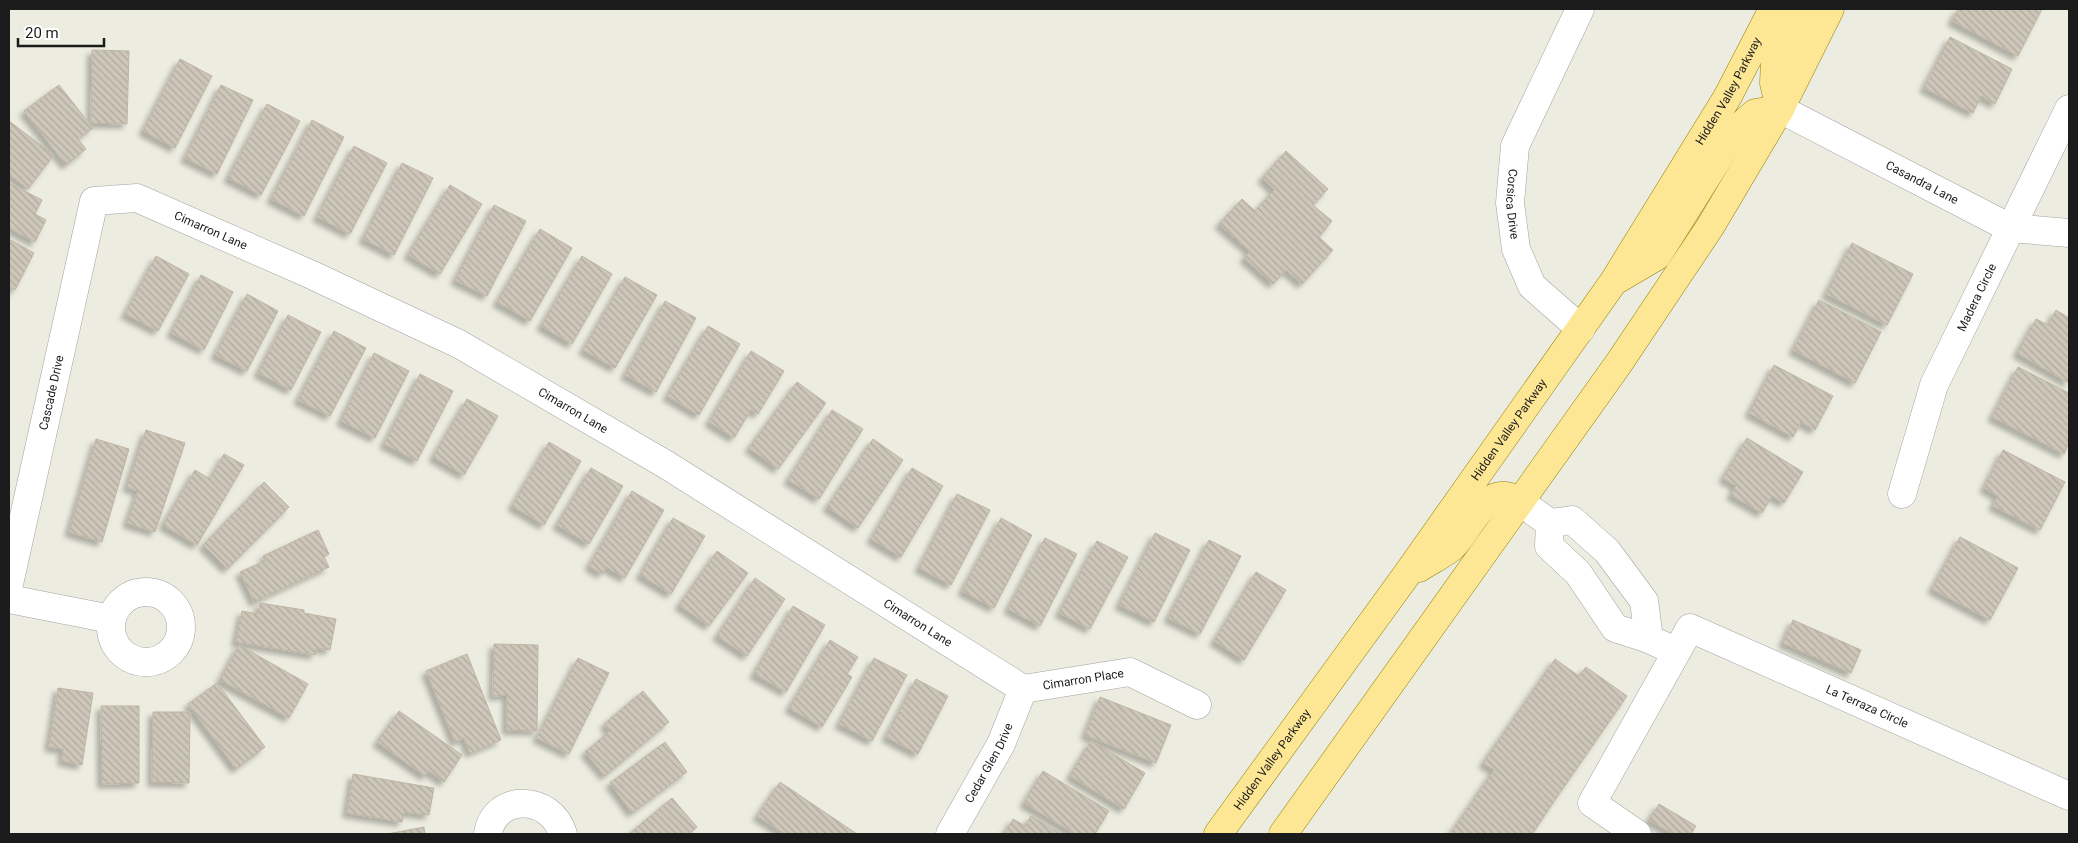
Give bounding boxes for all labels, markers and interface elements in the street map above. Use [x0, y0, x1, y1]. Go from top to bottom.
scale bar [18, 15, 104, 47]
text: 20 m [25, 24, 59, 42]
street label: Hidden Valley Parkway [1693, 35, 1764, 147]
street label: Casandra Lane [1883, 158, 1961, 207]
street label: Corsica Drive [1503, 168, 1522, 240]
street label: Cimarron Lane [172, 208, 249, 253]
street label: Madera Circle [1954, 261, 1999, 334]
street label: Cascade Drive [36, 354, 67, 432]
street label: Hidden Valley Parkway [1468, 376, 1550, 483]
street label: Cimarron Lane [536, 385, 610, 436]
street label: Cimarron Lane [881, 596, 955, 650]
street label: Cimarron Place [1042, 666, 1125, 693]
street label: La Terraza Circle [1824, 682, 1911, 731]
street label: Hidden Valley Parkway [1231, 706, 1314, 813]
street label: Cedar Glen Drive [962, 721, 1016, 806]

